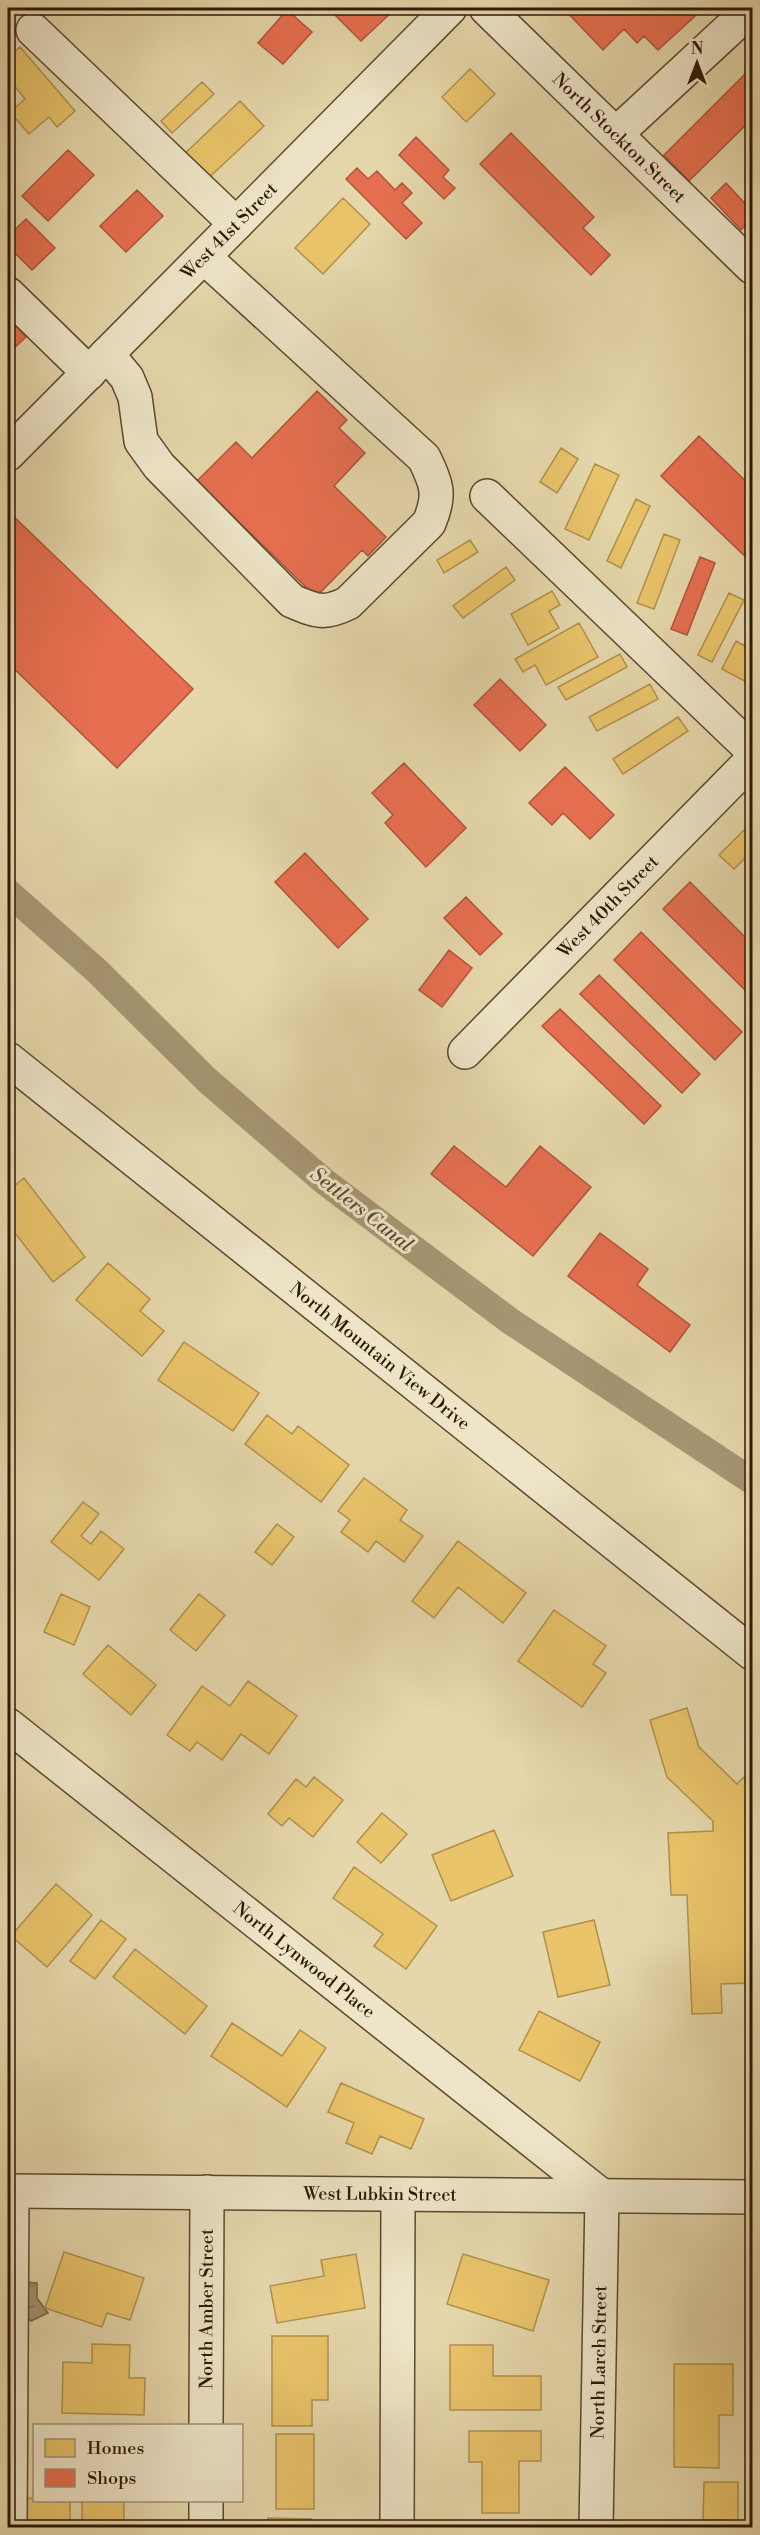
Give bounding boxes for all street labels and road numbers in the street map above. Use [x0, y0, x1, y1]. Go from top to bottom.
street label: North Stockton Street [547, 68, 691, 209]
street label: West 41st Street [175, 177, 283, 286]
street label: West 40th Street [552, 850, 664, 964]
street label: North Mountain View Drive [285, 1277, 475, 1435]
street label: North Lynwood Place [228, 1897, 380, 2024]
street label: West Lubkin Street [302, 2182, 457, 2207]
street label: North Amber Street [195, 2228, 219, 2389]
street label: North Larch Street [587, 2284, 612, 2439]

